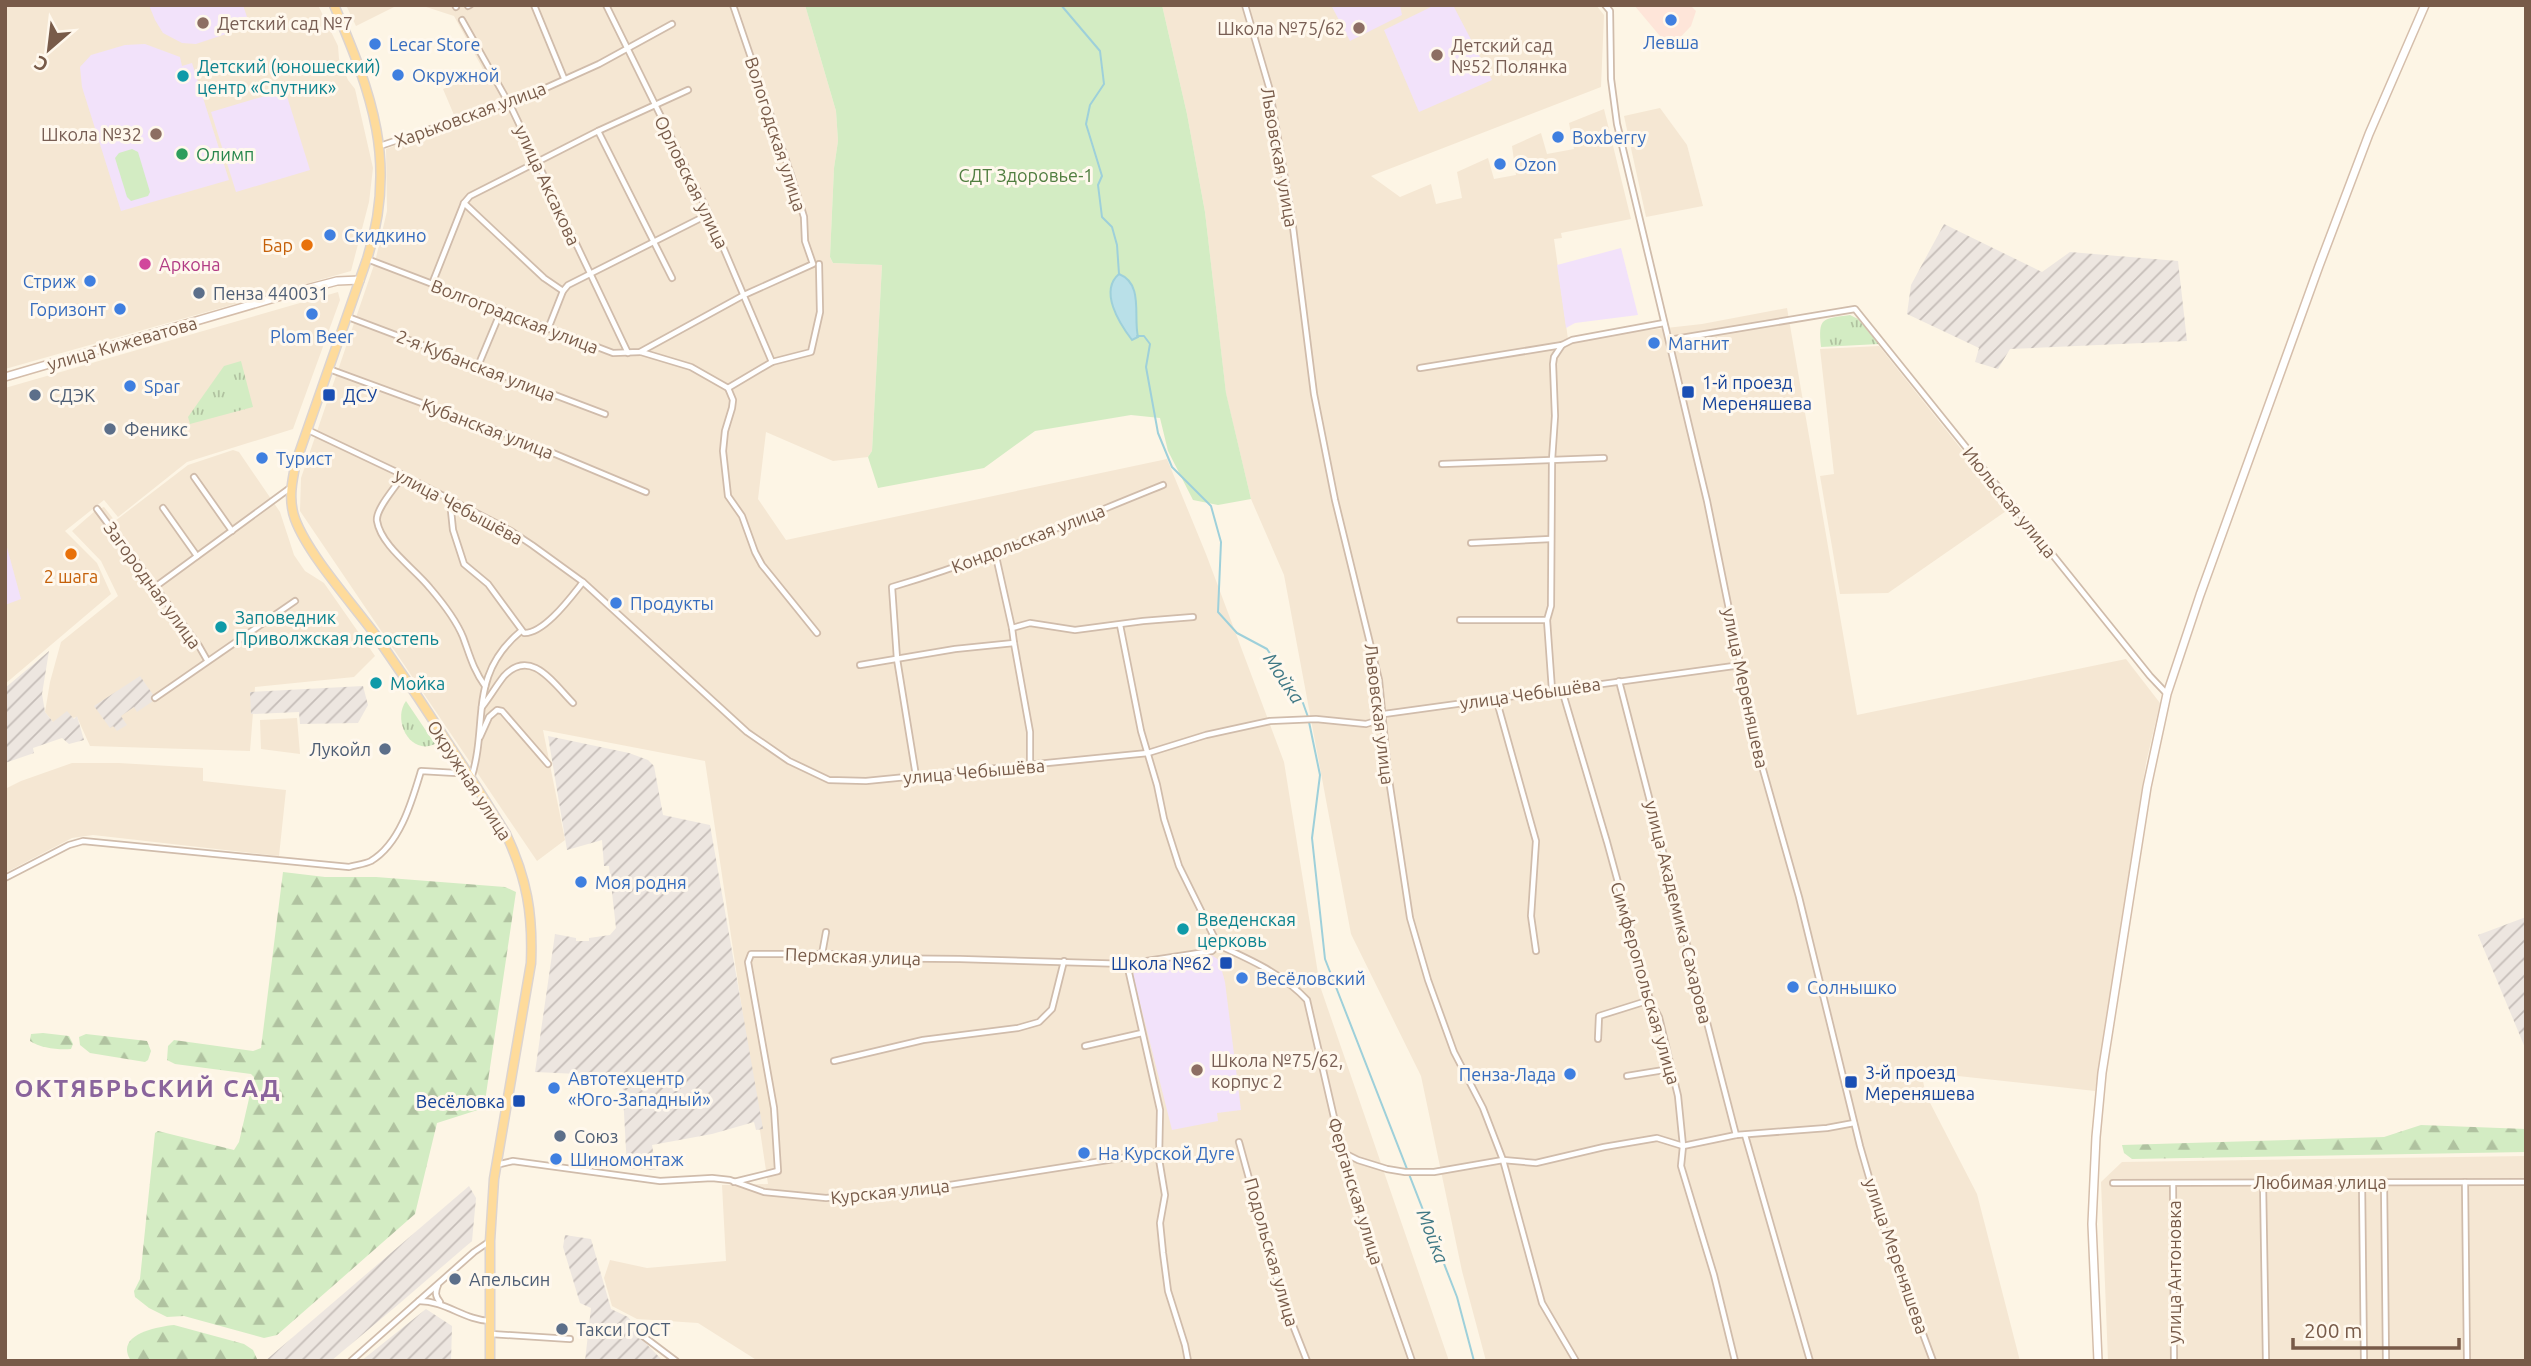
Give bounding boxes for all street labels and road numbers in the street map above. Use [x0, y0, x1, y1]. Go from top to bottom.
street label: Вологодская улица [742, 54, 810, 214]
street label: Харьковская улица [392, 77, 548, 151]
street label: Львовская улица [1258, 85, 1302, 229]
street label: Орловская улица [651, 112, 733, 252]
street label: улица Аксакова [511, 122, 585, 248]
street label: Волгоградская улица [428, 275, 602, 357]
street label: улица Кижеватова [45, 312, 199, 374]
street label: 2-я Кубанская улица [394, 325, 558, 405]
street label: Кубанская улица [419, 394, 557, 462]
street label: Июльская улица [1959, 443, 2061, 561]
street label: улица Чебышёва [392, 464, 526, 548]
street label: Кондольская улица [948, 500, 1108, 576]
street label: Загородная улица [100, 518, 206, 652]
street label: улица Мереняшева [1719, 606, 1773, 770]
street label: Львовская улица [1361, 642, 1399, 786]
street label: улица Чебышёва [1458, 673, 1602, 713]
street label: Окружная улица [424, 716, 516, 844]
street label: улица Чебышёва [902, 755, 1046, 787]
street label: улица Академика Сахарова [1642, 798, 1716, 1026]
street label: Симферопольская улица [1607, 879, 1685, 1087]
street label: Пермская улица [785, 944, 921, 968]
street label: Ферганская улица [1324, 1115, 1388, 1267]
street label: Любимая улица [2253, 1172, 2387, 1192]
street label: Курская улица [830, 1175, 950, 1207]
street label: Подольская улица [1241, 1175, 1303, 1329]
street label: улица Мереняшева [1861, 1176, 1933, 1336]
street label: улица Антоновка [2164, 1200, 2184, 1344]

